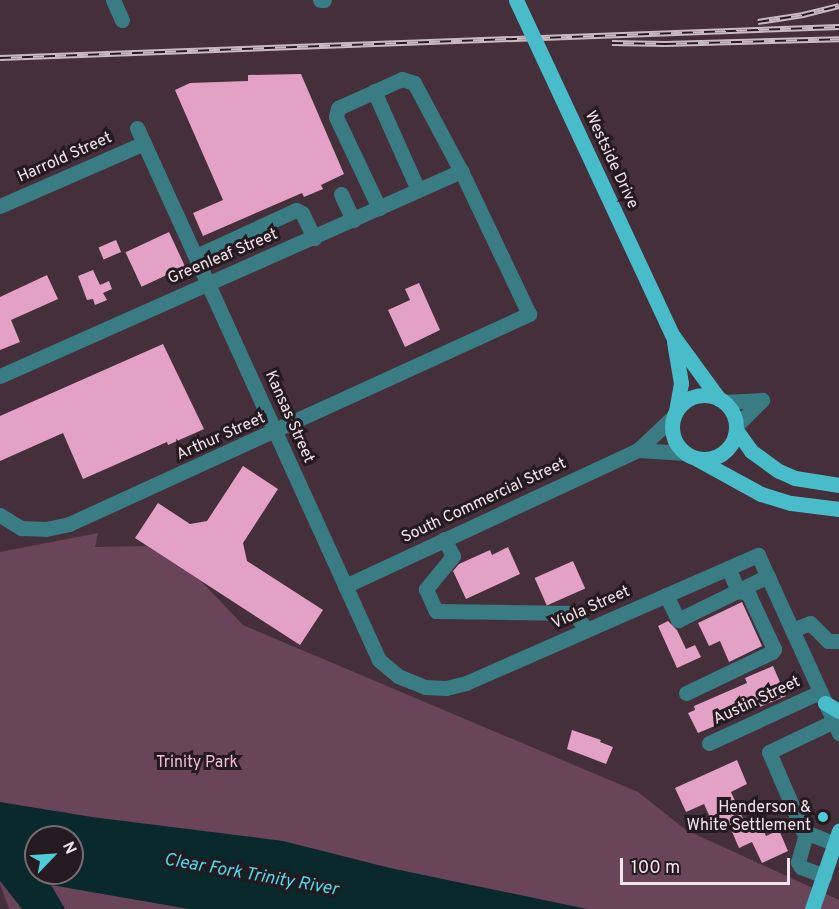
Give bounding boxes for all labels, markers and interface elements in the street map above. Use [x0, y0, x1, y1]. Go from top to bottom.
street label: Westside Drive [580, 108, 642, 212]
street label: Harrold Street [15, 129, 115, 187]
street label: Greenleaf Street [165, 225, 281, 289]
street label: Kansas Street [260, 368, 318, 466]
street label: Arthur Street [174, 409, 268, 465]
street label: South Commercial Street [399, 454, 569, 548]
street label: Viola Street [549, 582, 633, 634]
street label: Austin Street [710, 672, 804, 730]
park label: Trinity Park [156, 753, 238, 773]
place label: Henderson & White Settlement [687, 798, 811, 836]
marker: Henderson & White Settlement [816, 810, 830, 824]
north arrow [24, 825, 84, 885]
text: N [57, 839, 80, 858]
scale bar [623, 846, 792, 884]
water label: Clear Fork Trinity River [162, 850, 340, 902]
text: 100 m [631, 857, 680, 880]

